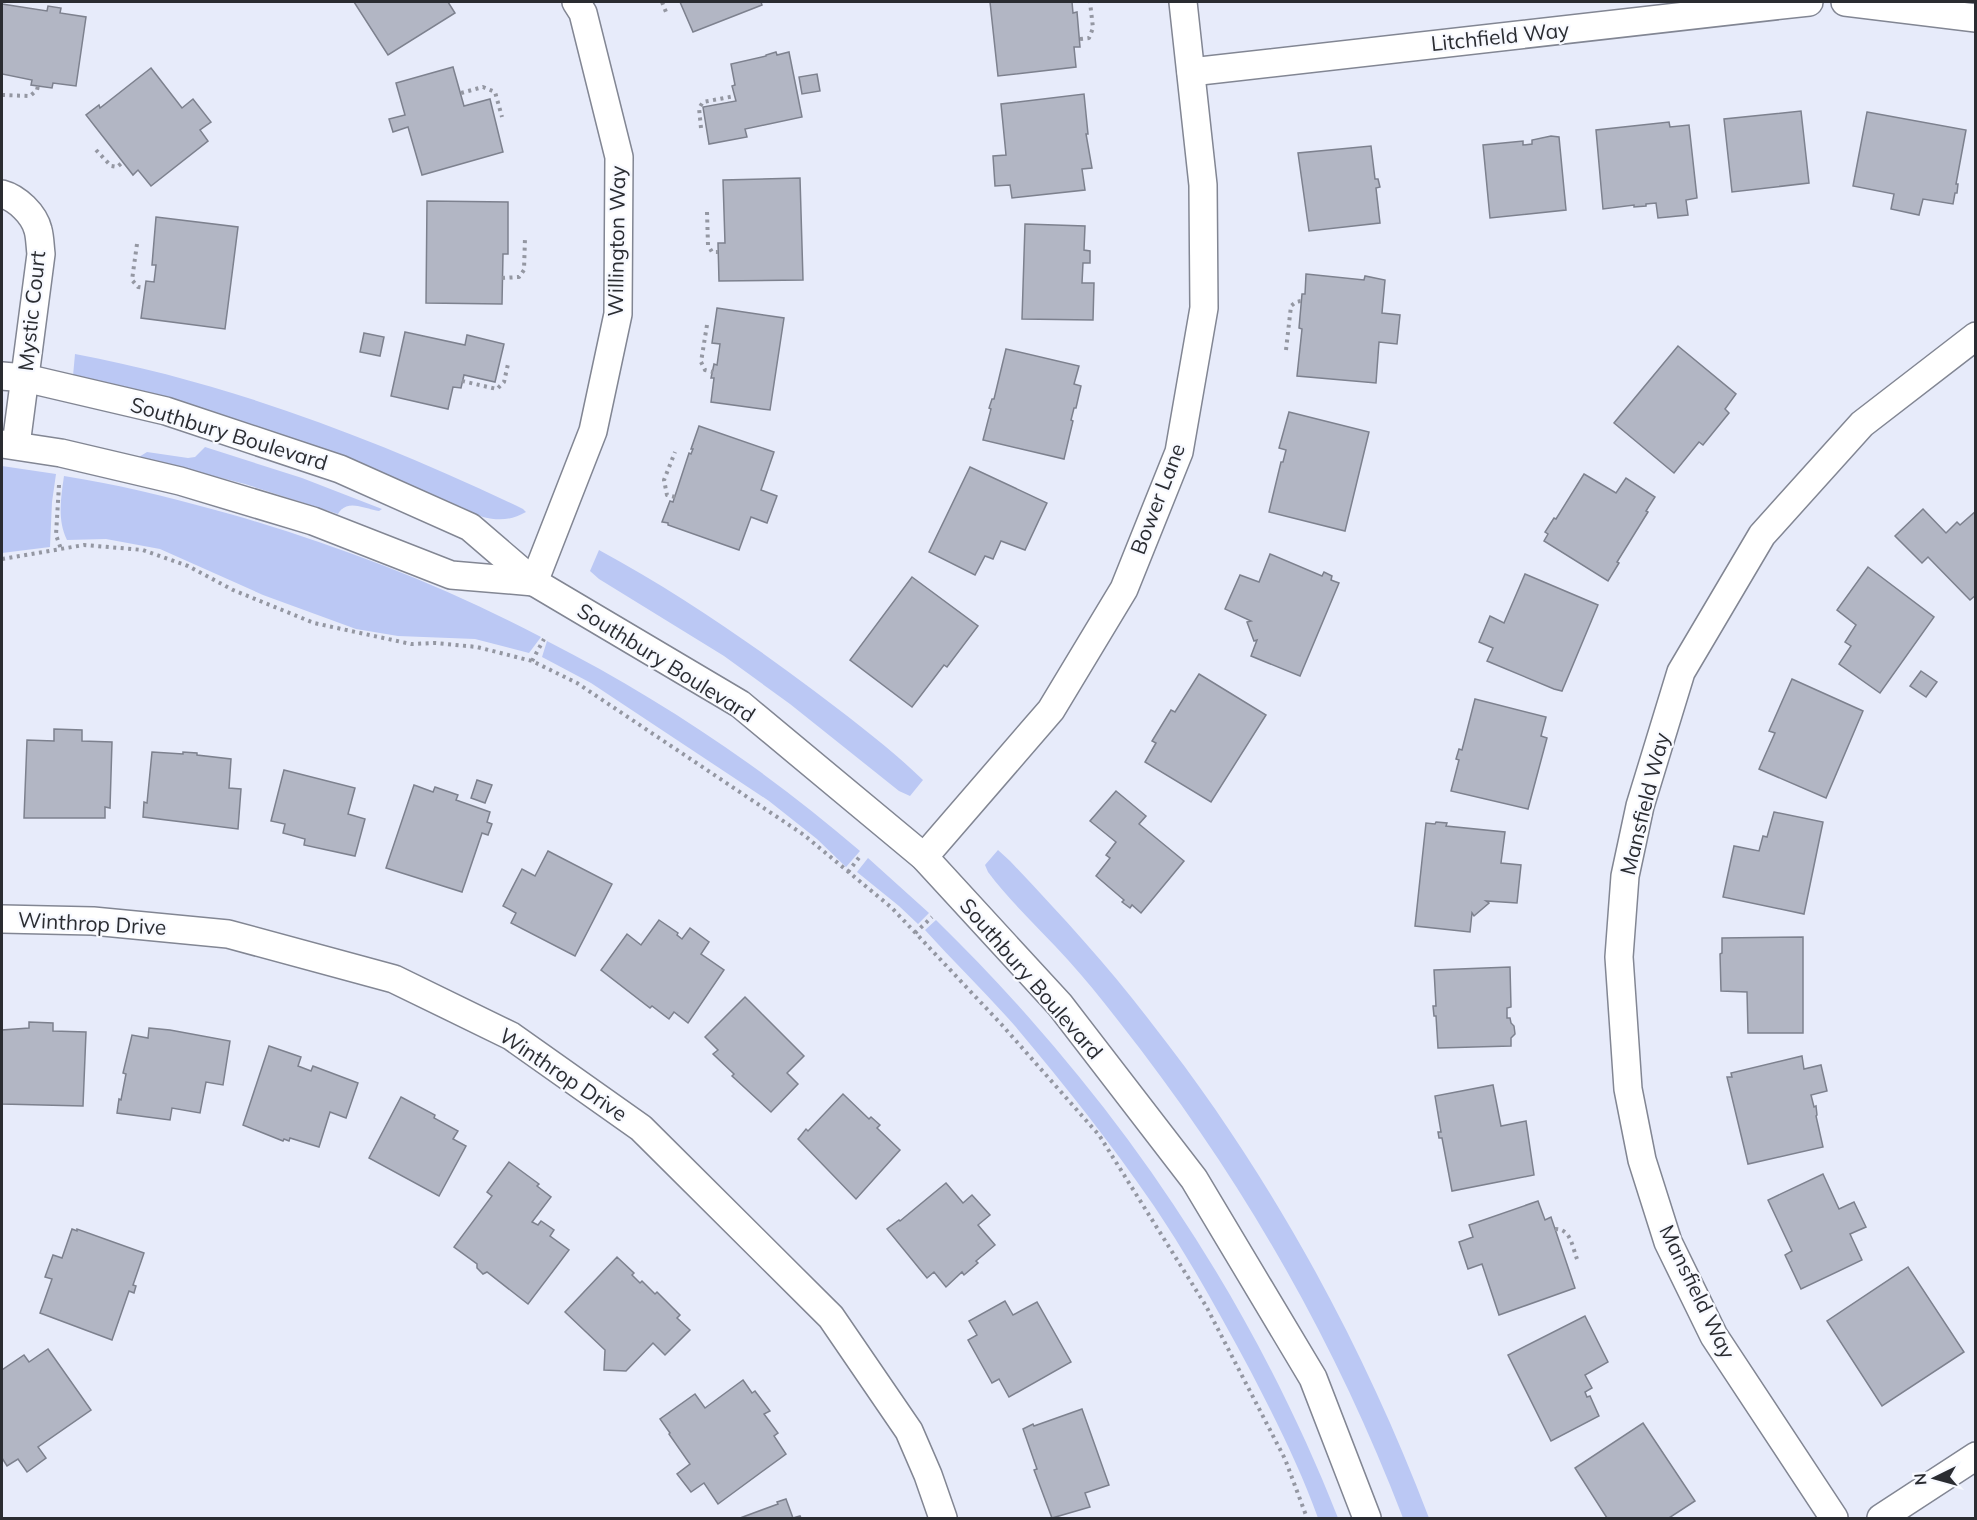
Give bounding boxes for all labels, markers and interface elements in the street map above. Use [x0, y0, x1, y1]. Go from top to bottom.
street label: Litchfield Way [1430, 16, 1570, 56]
street label: Willington Way [602, 165, 630, 317]
street label: Mystic Court [12, 249, 50, 372]
street label: Southbury Boulevard [128, 391, 331, 475]
street label: Bower Lane [1124, 440, 1190, 558]
street label: Southbury Boulevard [573, 597, 760, 727]
street label: Mansfield Way [1614, 730, 1674, 878]
street label: Southbury Boulevard [955, 893, 1109, 1064]
street label: Winthrop Drive [17, 906, 167, 940]
street label: Winthrop Drive [495, 1022, 632, 1126]
street label: Mansfield Way [1654, 1220, 1742, 1363]
north arrow [1905, 1448, 1965, 1508]
text: N [1910, 1472, 1931, 1486]

